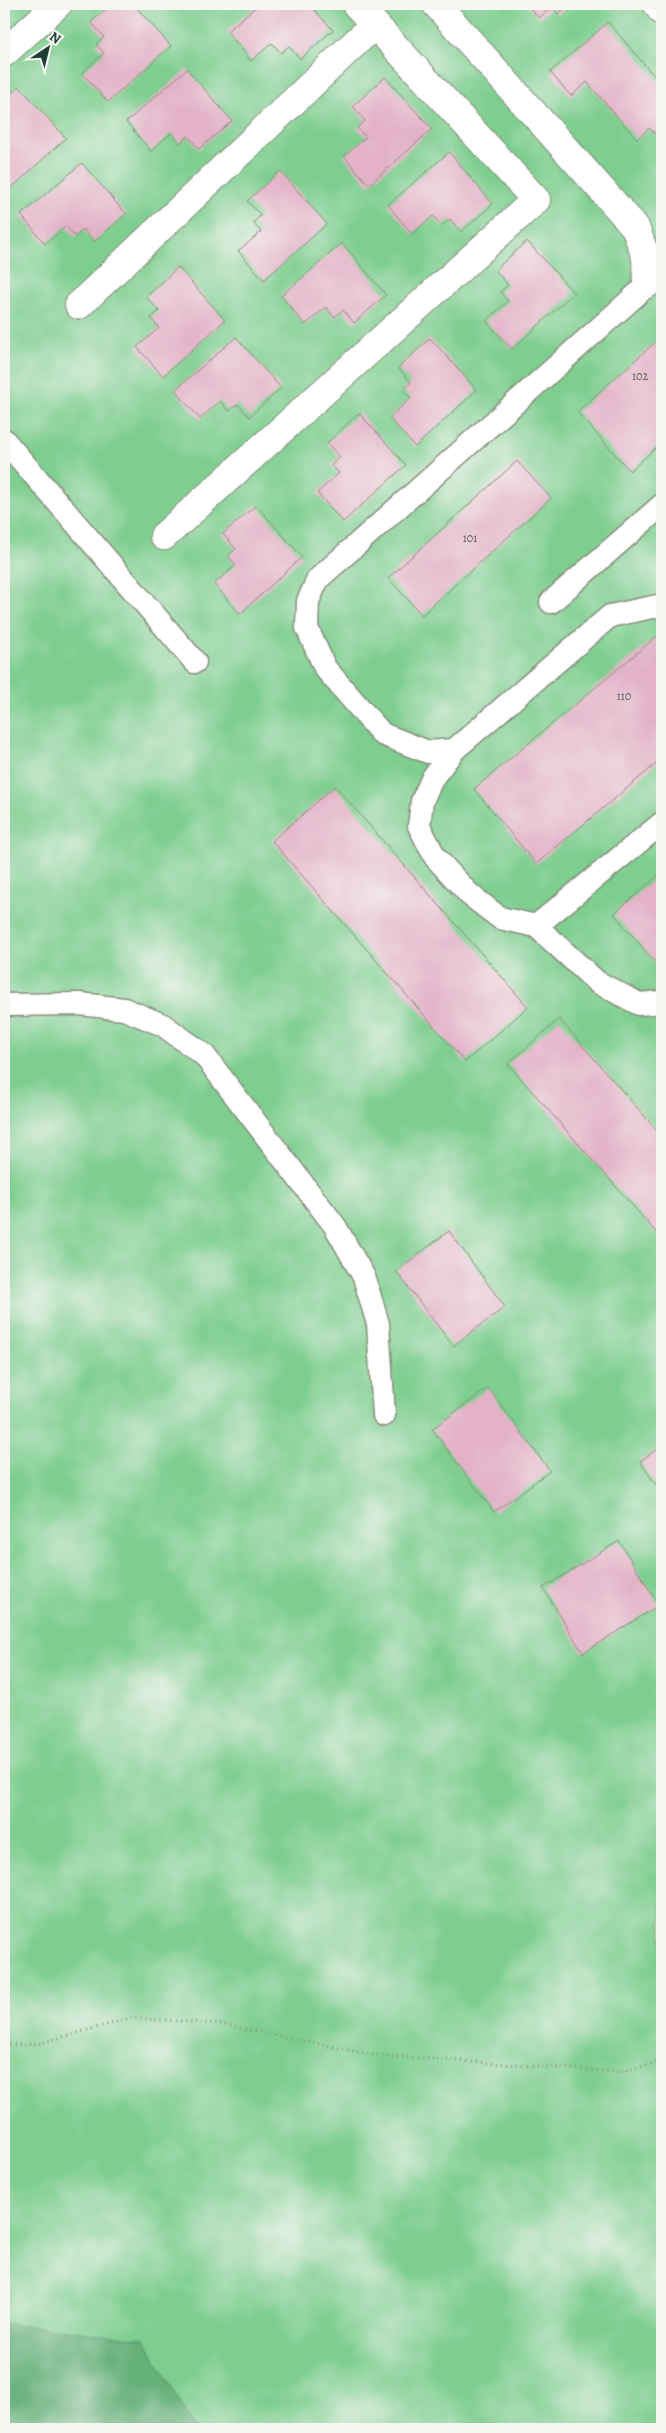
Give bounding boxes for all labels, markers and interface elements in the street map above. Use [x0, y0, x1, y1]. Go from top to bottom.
north arrow [22, 22, 72, 72]
text: N [46, 27, 65, 48]
house number: 102 [632, 368, 648, 384]
house number: 101 [463, 530, 477, 546]
house number: 110 [617, 688, 631, 704]

